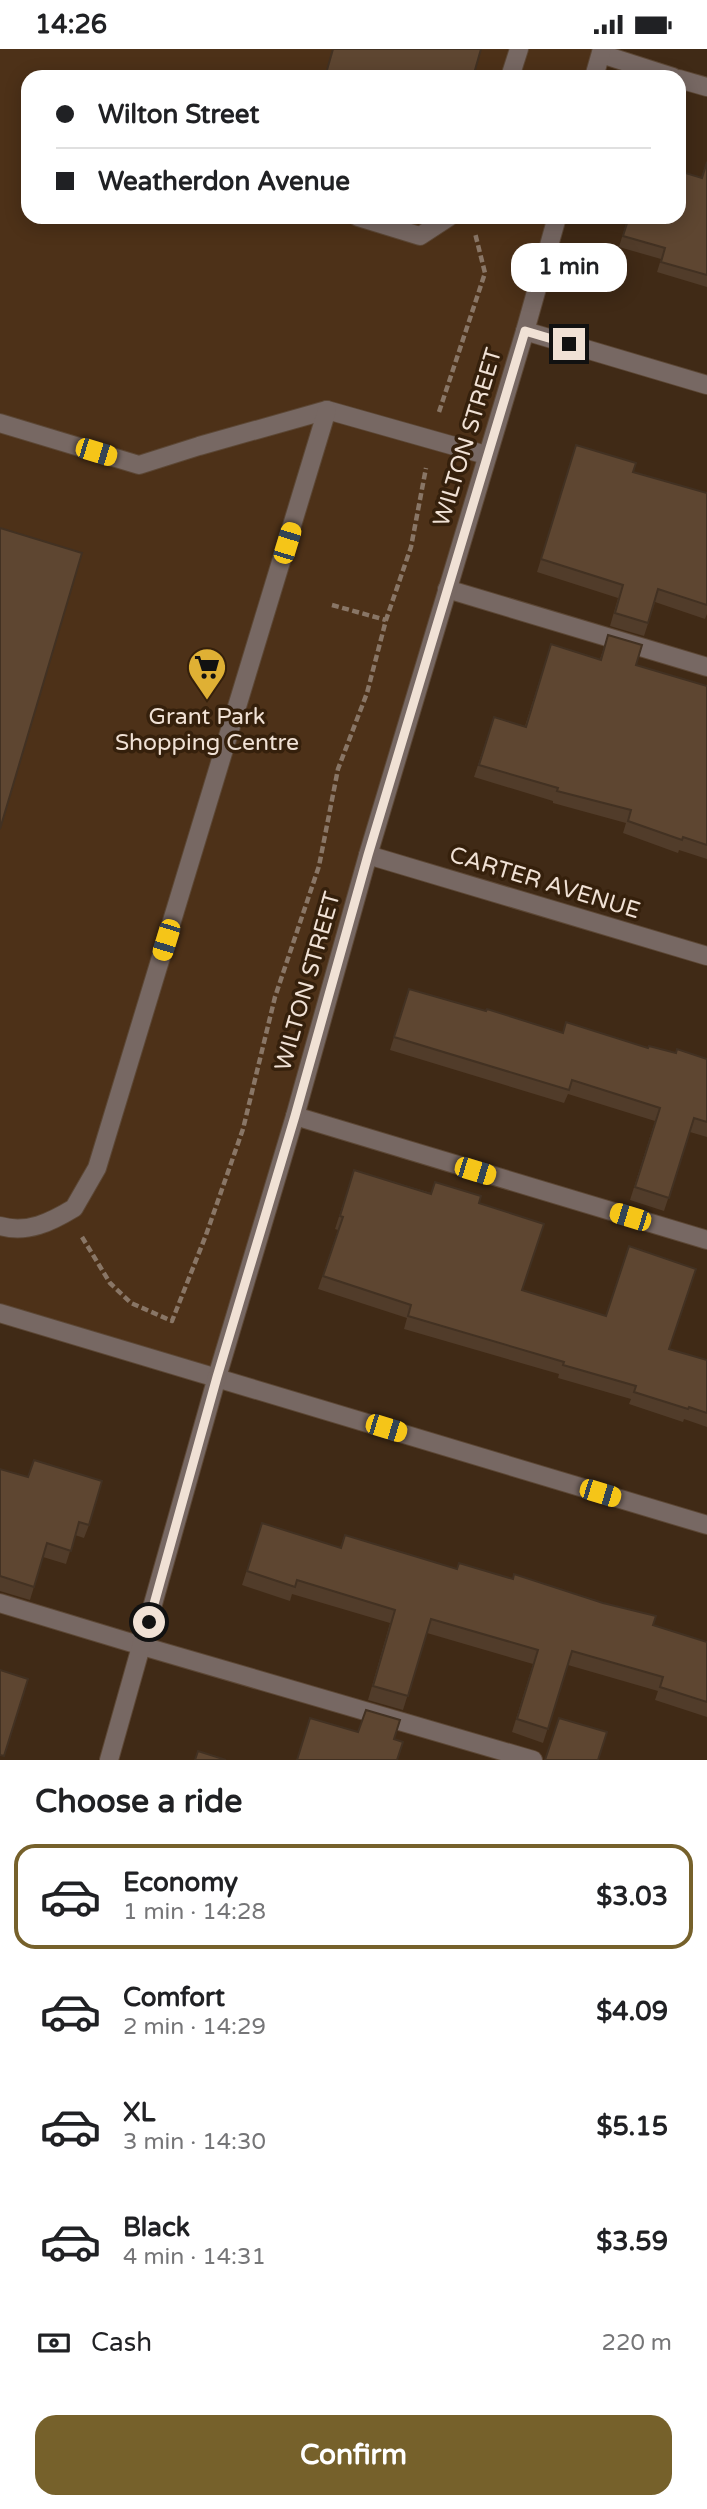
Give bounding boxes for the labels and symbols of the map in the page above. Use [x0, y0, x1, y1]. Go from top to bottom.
callout: 1 min [511, 243, 627, 292]
route end [553, 328, 585, 360]
street label: WILTON STREET [428, 345, 508, 530]
car [73, 436, 120, 468]
car [271, 520, 304, 566]
supermarket icon: Grant Park Shopping Centre [186, 646, 228, 701]
place label: Grant Park Shopping Centre [115, 703, 299, 757]
street label: CARTER AVENUE [446, 841, 643, 925]
street label: WILTON STREET [269, 888, 347, 1074]
car [150, 917, 183, 963]
car [452, 1155, 499, 1187]
car [607, 1201, 654, 1233]
car [363, 1412, 410, 1444]
car [577, 1477, 624, 1509]
route start [133, 1606, 165, 1638]

